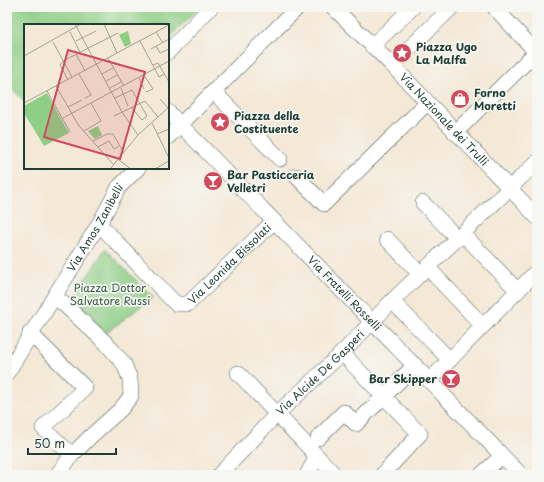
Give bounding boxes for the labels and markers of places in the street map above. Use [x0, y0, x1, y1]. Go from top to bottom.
place label: Piazza Ugo La Malfa [416, 38, 478, 68]
place icon: Piazza Ugo La Malfa [391, 42, 413, 64]
place label: Forno Moretti [474, 84, 516, 114]
shop icon: Forno Moretti [449, 88, 471, 110]
place label: Piazza della Costituente [234, 107, 300, 137]
place icon: Piazza della Costituente [209, 111, 231, 133]
place label: Bar Pasticceria Velletri [227, 166, 315, 196]
bar icon: Bar Pasticceria Velletri [202, 170, 224, 192]
bar icon: Bar Skipper [440, 368, 462, 390]
place label: Bar Skipper [369, 370, 437, 387]

